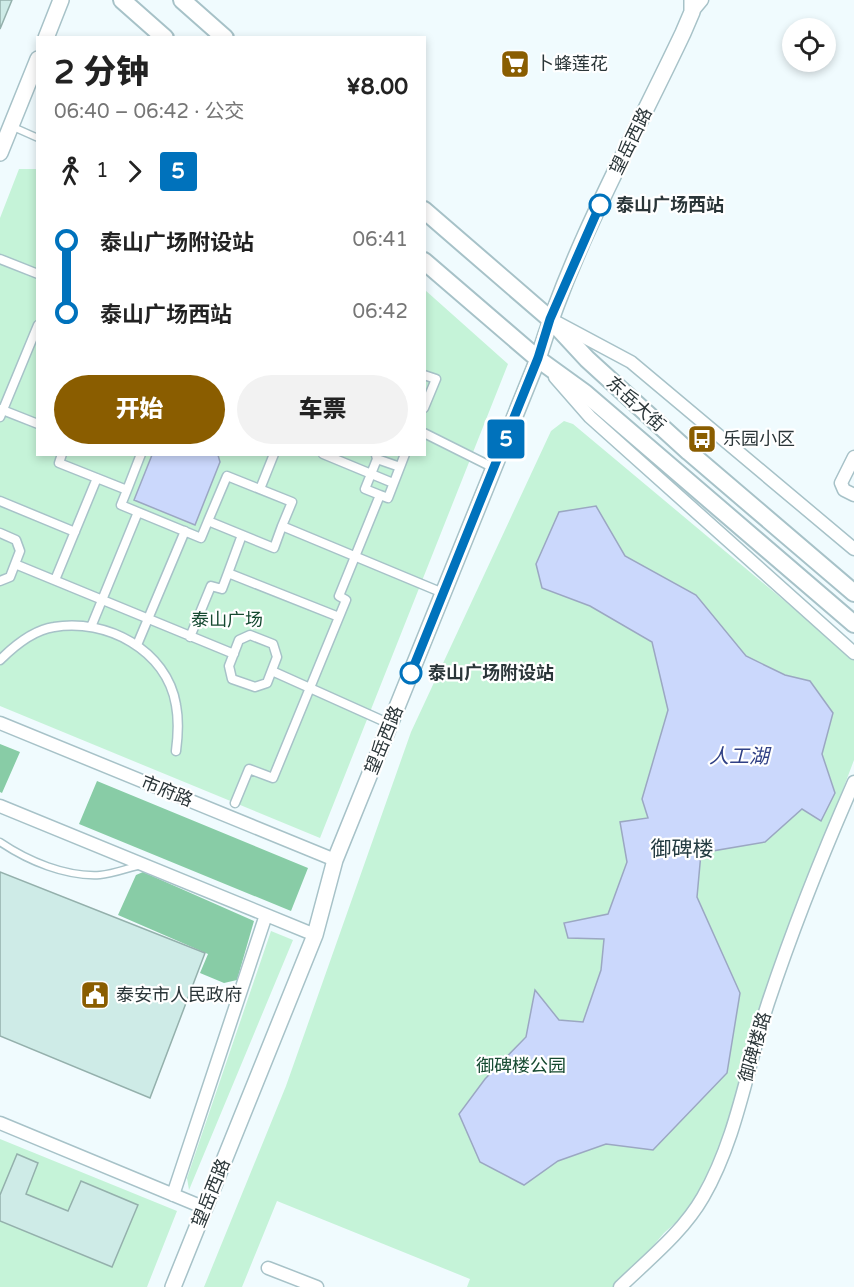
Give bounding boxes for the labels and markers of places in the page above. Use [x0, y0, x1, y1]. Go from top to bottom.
supermarket icon: 卜蜂莲花 [499, 48, 531, 80]
place label: 卜蜂莲花 [536, 53, 608, 75]
marker: 泰山广场西站 [589, 194, 611, 216]
place label: 泰山广场西站 [616, 194, 724, 216]
bus stop icon: 乐园小区 [686, 423, 718, 455]
place label: 乐园小区 [723, 428, 795, 450]
marker: 泰山广场附设站 [400, 662, 422, 684]
place label: 泰山广场附设站 [428, 662, 554, 684]
public building icon: 泰安市人民政府 [79, 979, 111, 1011]
place label: 泰安市人民政府 [116, 984, 242, 1006]

